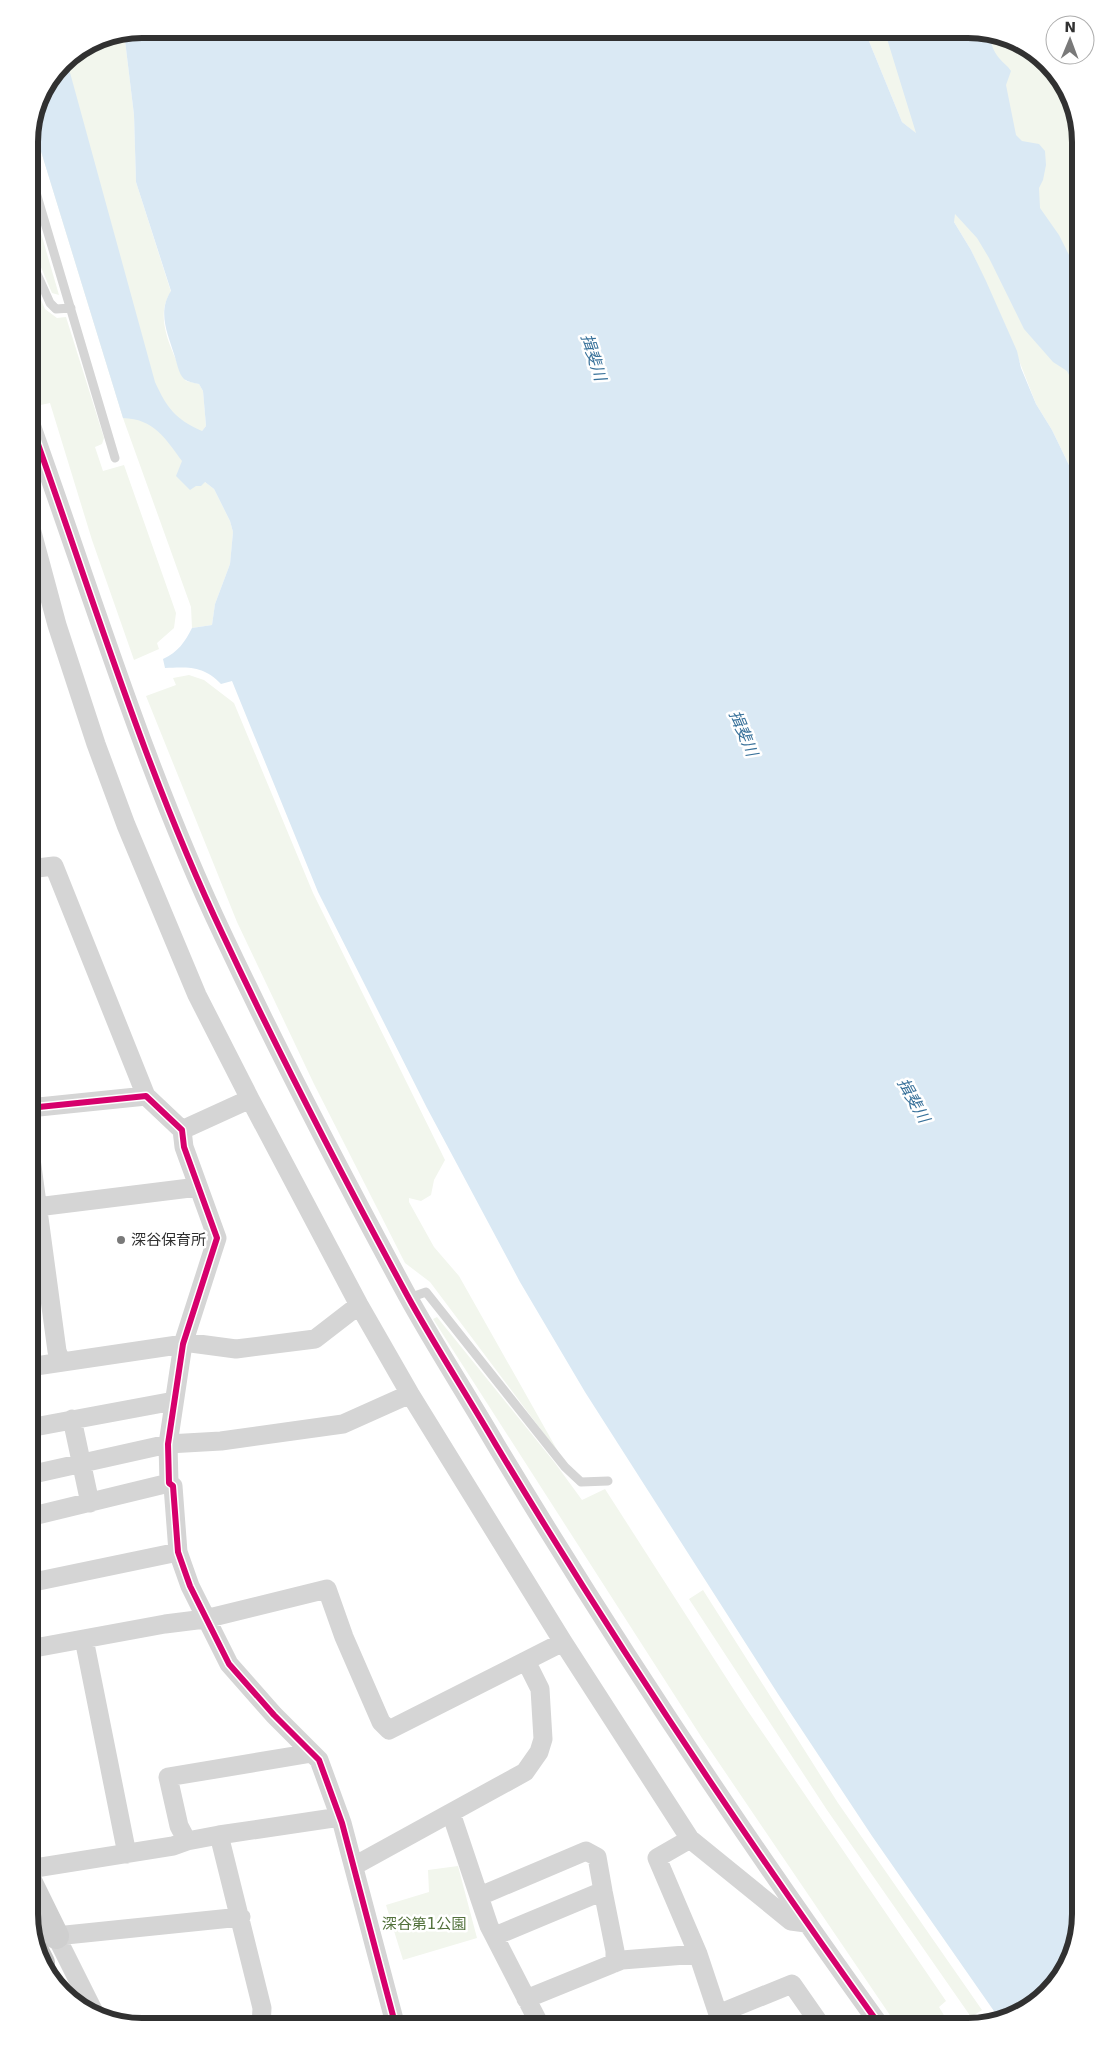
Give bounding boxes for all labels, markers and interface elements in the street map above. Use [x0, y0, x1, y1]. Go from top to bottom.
north arrow [1045, 15, 1095, 65]
text: N [1064, 19, 1076, 35]
water label: 揖斐川 [577, 331, 611, 385]
water label: 揖斐川 [725, 707, 762, 761]
water label: 揖斐川 [894, 1075, 934, 1128]
place label: 深谷保育所 [131, 1231, 206, 1249]
marker: 深谷保育所 [115, 1234, 127, 1246]
park label: 深谷第1公園 [382, 1915, 466, 1933]

